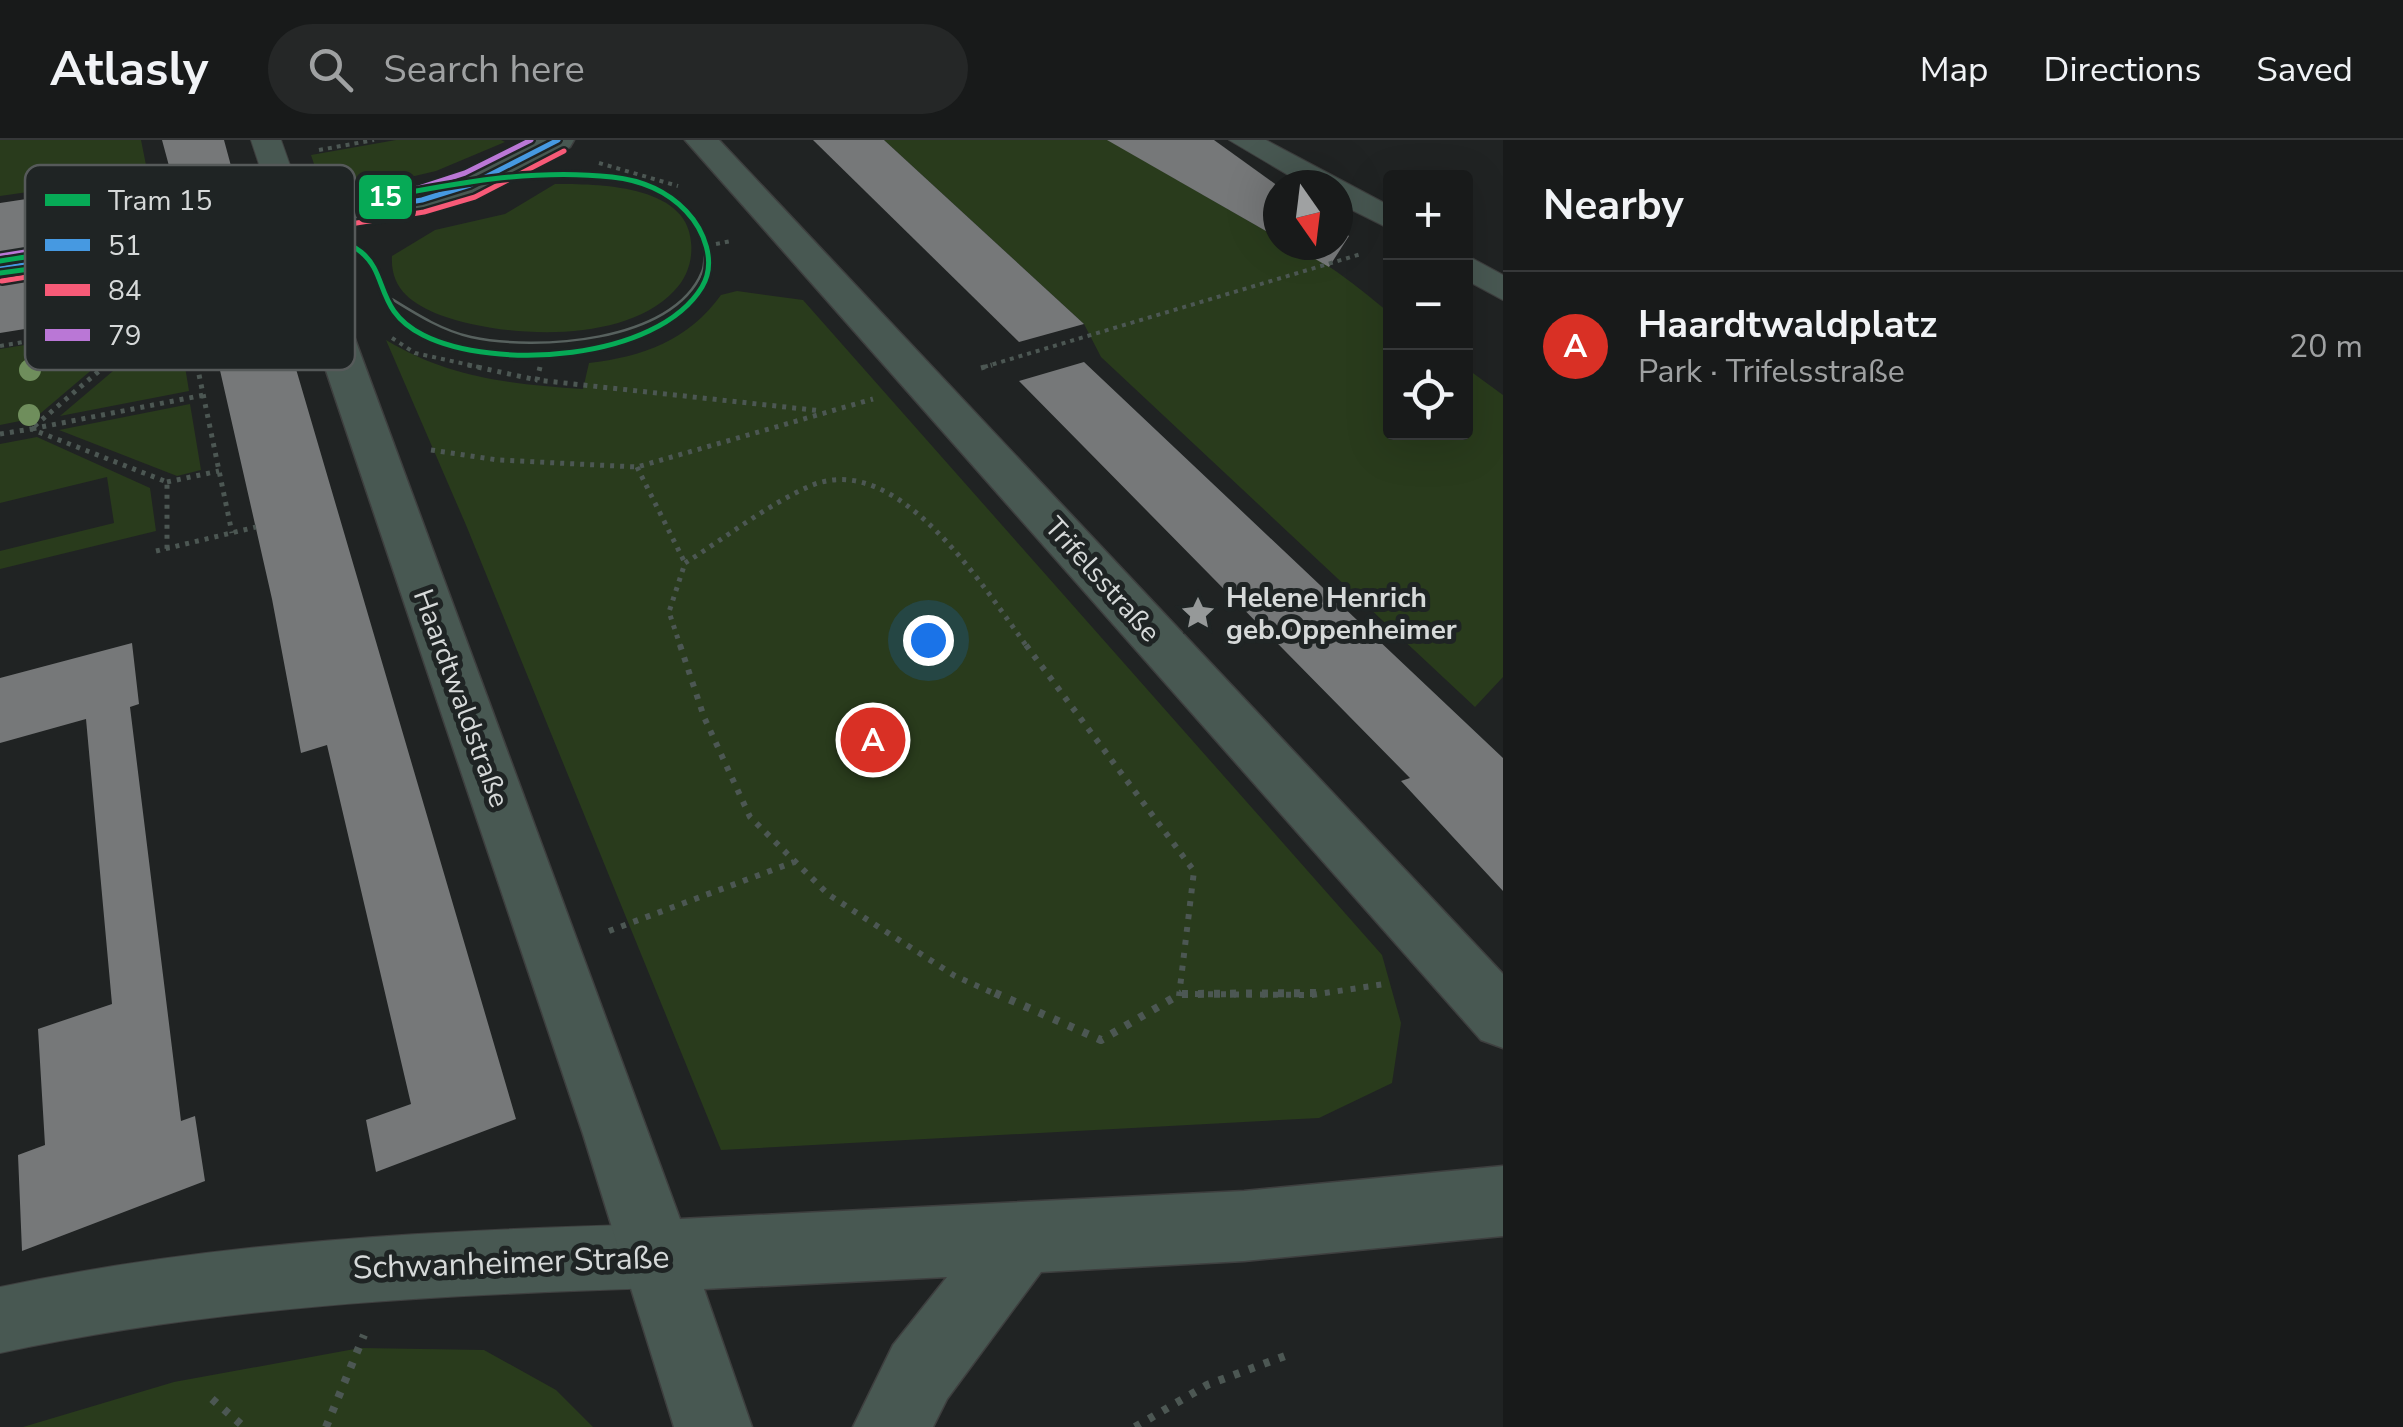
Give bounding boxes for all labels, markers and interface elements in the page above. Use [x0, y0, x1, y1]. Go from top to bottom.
search box [268, 24, 968, 114]
text: Atlasly [50, 36, 208, 102]
icon: search [303, 42, 358, 97]
text: Search here [383, 44, 585, 95]
text: Map [1920, 46, 1989, 93]
text: Directions [2044, 46, 2201, 93]
text: Saved [2256, 46, 2353, 93]
legend [25, 165, 355, 370]
north arrow [1263, 170, 1353, 260]
map controls [1383, 170, 1473, 440]
button: + [1383, 170, 1473, 260]
line badge: 15 [357, 173, 414, 221]
text: Nearby [1543, 177, 1684, 234]
text: 15 [368, 178, 402, 216]
text: Tram 15 [108, 182, 212, 220]
text: 51 [108, 227, 142, 265]
button: − [1383, 260, 1473, 350]
text: 84 [108, 272, 142, 310]
text: Haardtwaldplatz [1638, 299, 1937, 350]
text: 79 [108, 317, 142, 355]
text: A [1564, 325, 1587, 368]
text: 20 m [2289, 325, 2363, 368]
button: locate [1383, 350, 1473, 440]
text: Park · Trifelsstraße [1638, 350, 1905, 393]
street label: Trifelsstraße [1036, 509, 1169, 651]
place label: Helene Henrich geb.Oppenheimer [1226, 579, 1457, 649]
street label: Haardtwaldstraße [404, 584, 518, 813]
place icon: Helene Henrich geb.Oppenheimer [1179, 594, 1217, 632]
your location [903, 615, 954, 666]
pin: A [840, 702, 906, 778]
street label: Schwanheimer Straße [352, 1235, 670, 1290]

